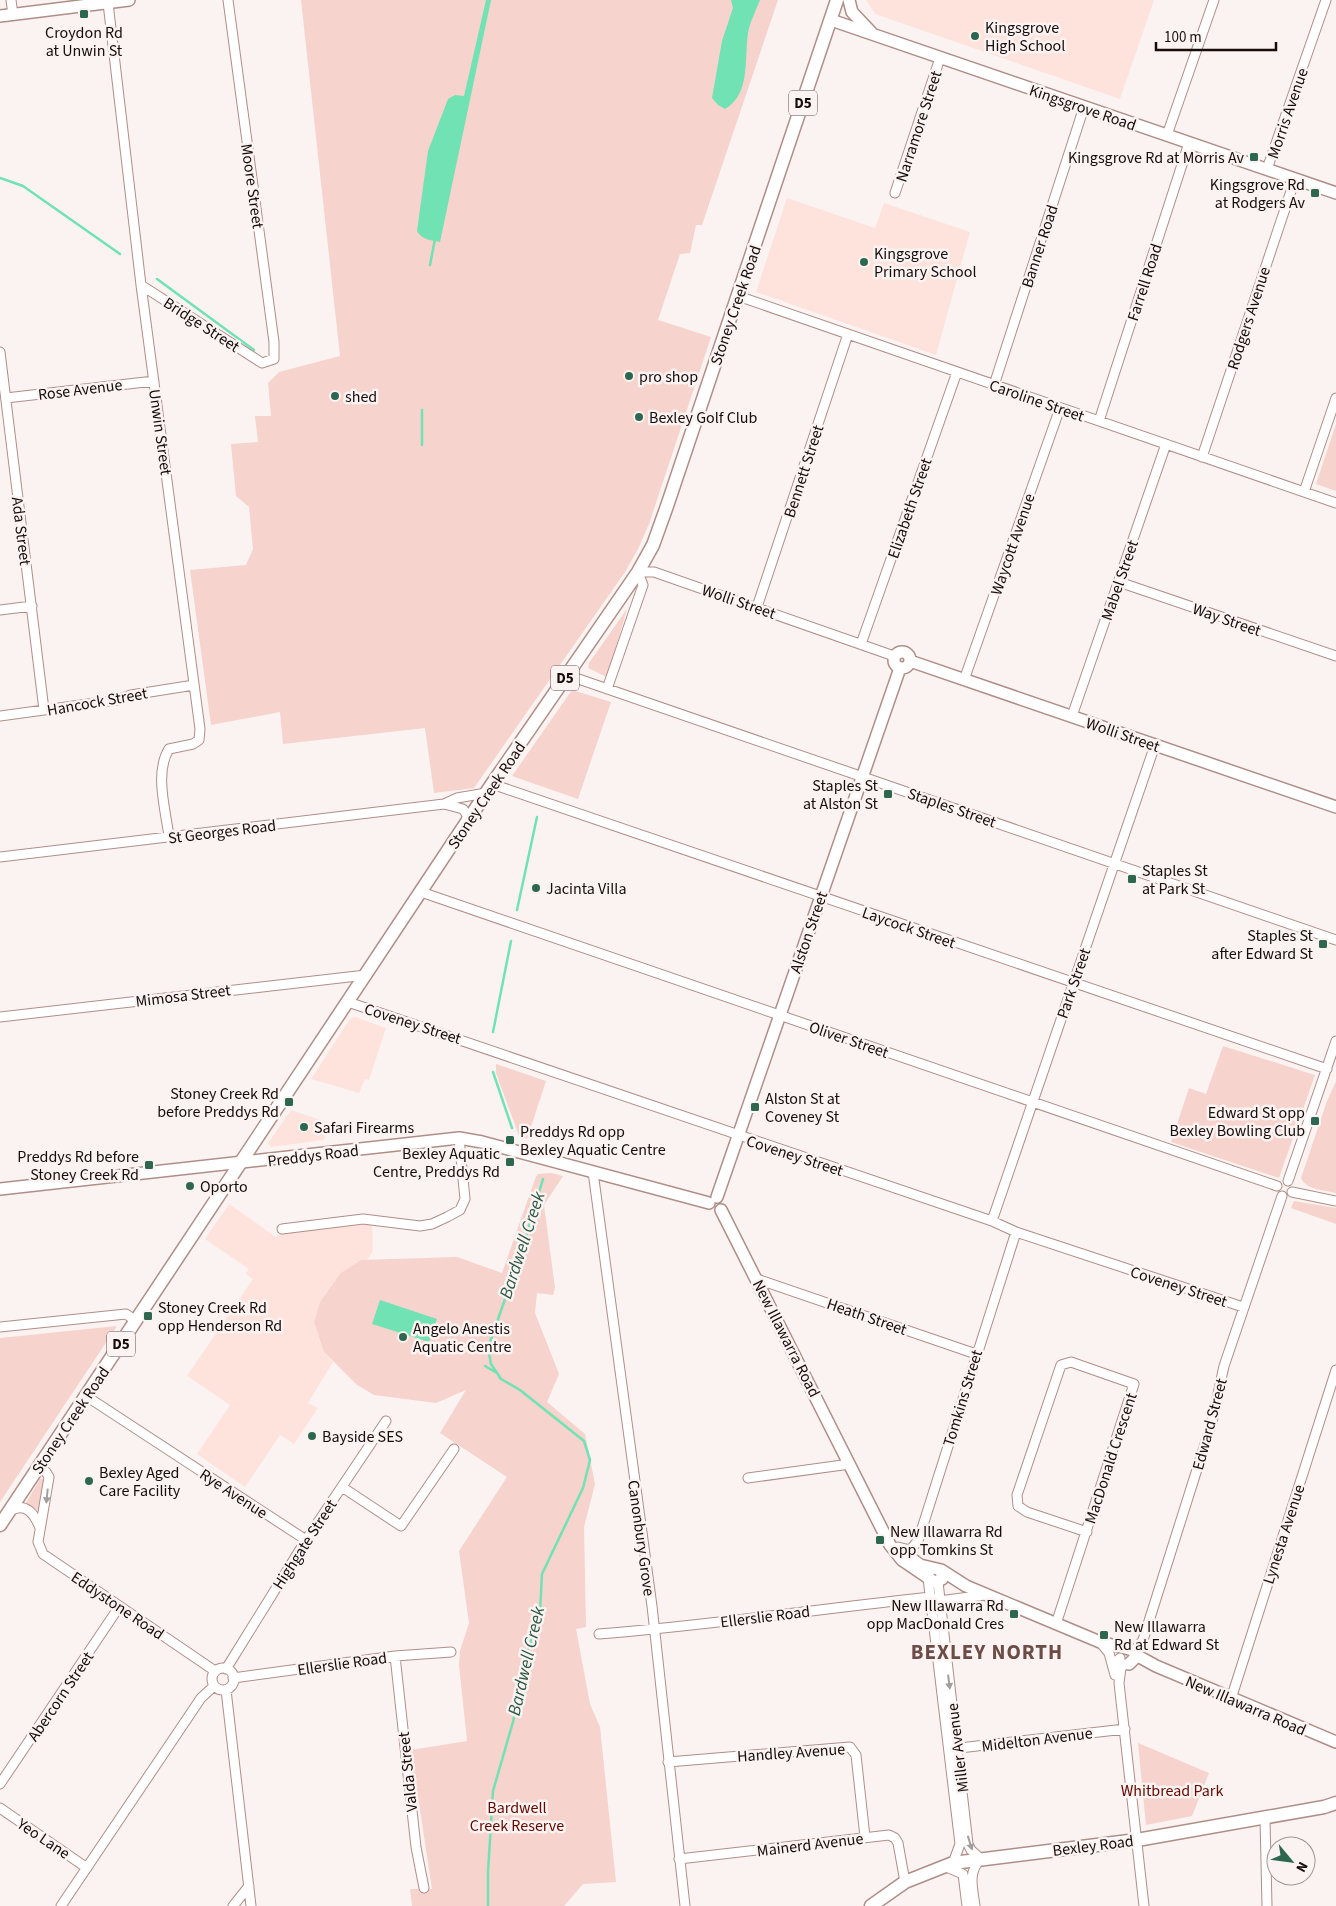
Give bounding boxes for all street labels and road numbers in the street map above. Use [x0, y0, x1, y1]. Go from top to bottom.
street label: Morris Avenue [1262, 65, 1314, 162]
street label: Narramore Street [891, 67, 947, 185]
street label: Kingsgrove Road [1026, 79, 1139, 137]
road number: D5 [789, 90, 817, 116]
street label: Moore Street [235, 142, 269, 231]
street label: Banner Road [1016, 202, 1064, 291]
street label: Farrell Road [1122, 241, 1168, 324]
street label: Stoney Creek Road [705, 242, 767, 368]
street label: Rodgers Avenue [1222, 264, 1276, 373]
street label: Bridge Street [159, 292, 244, 358]
street label: Rose Avenue [37, 374, 124, 406]
street label: Caroline Street [986, 374, 1088, 428]
street label: Unwin Street [143, 388, 177, 477]
street label: Bennett Street [779, 422, 829, 521]
street label: Elizabeth Street [882, 455, 938, 562]
street label: Waycott Avenue [985, 491, 1041, 598]
street label: Ada Street [6, 496, 36, 567]
street label: Mabel Street [1096, 537, 1144, 624]
street label: Wolli Street [699, 579, 779, 625]
street label: Way Street [1189, 598, 1264, 642]
road number: D5 [551, 666, 579, 690]
street label: Hancock Street [45, 682, 150, 722]
street label: Wolli Street [1083, 712, 1163, 758]
street label: Stoney Creek Road [443, 737, 531, 854]
street label: Staples Street [905, 783, 999, 834]
street label: St Georges Road [167, 814, 277, 850]
street label: Alston Street [785, 888, 833, 976]
street label: Laycock Street [859, 902, 959, 954]
street label: Park Street [1052, 945, 1096, 1022]
street label: Mimosa Street [134, 979, 232, 1013]
street label: Coveney Street [361, 998, 464, 1050]
street label: Oliver Street [806, 1016, 892, 1064]
street label: Coveney Street [743, 1130, 846, 1182]
street label: Preddys Road [266, 1139, 360, 1173]
street label: Coveney Street [1127, 1261, 1230, 1313]
street label: New Illawarra Road [747, 1276, 825, 1401]
street label: Heath Street [824, 1293, 910, 1341]
road number: D5 [107, 1332, 135, 1356]
street label: Tomkins Street [938, 1347, 988, 1449]
street label: Stoney Creek Road [27, 1362, 115, 1479]
street label: Edward Street [1187, 1375, 1233, 1473]
street label: MacDonald Crescent [1079, 1389, 1143, 1527]
street label: Rye Avenue [195, 1464, 272, 1524]
street label: Canonbury Grove [622, 1479, 660, 1598]
street label: Lynesta Avenue [1258, 1482, 1310, 1587]
street label: Highgate Street [268, 1495, 342, 1594]
street label: Eddystone Road [67, 1567, 168, 1645]
street label: Ellerslie Road [719, 1601, 811, 1633]
street label: Abercorn Street [23, 1647, 99, 1746]
street label: Ellerslie Road [296, 1647, 388, 1681]
street label: New Illawarra Road [1182, 1671, 1309, 1741]
street label: Miller Avenue [942, 1702, 974, 1794]
street label: Midelton Avenue [980, 1722, 1094, 1758]
street label: Valda Street [393, 1730, 423, 1813]
street label: Handley Avenue [736, 1738, 846, 1768]
street label: Yeo Lane [12, 1813, 74, 1865]
street label: Mainerd Avenue [756, 1828, 865, 1862]
street label: Bexley Road [1051, 1830, 1135, 1862]

